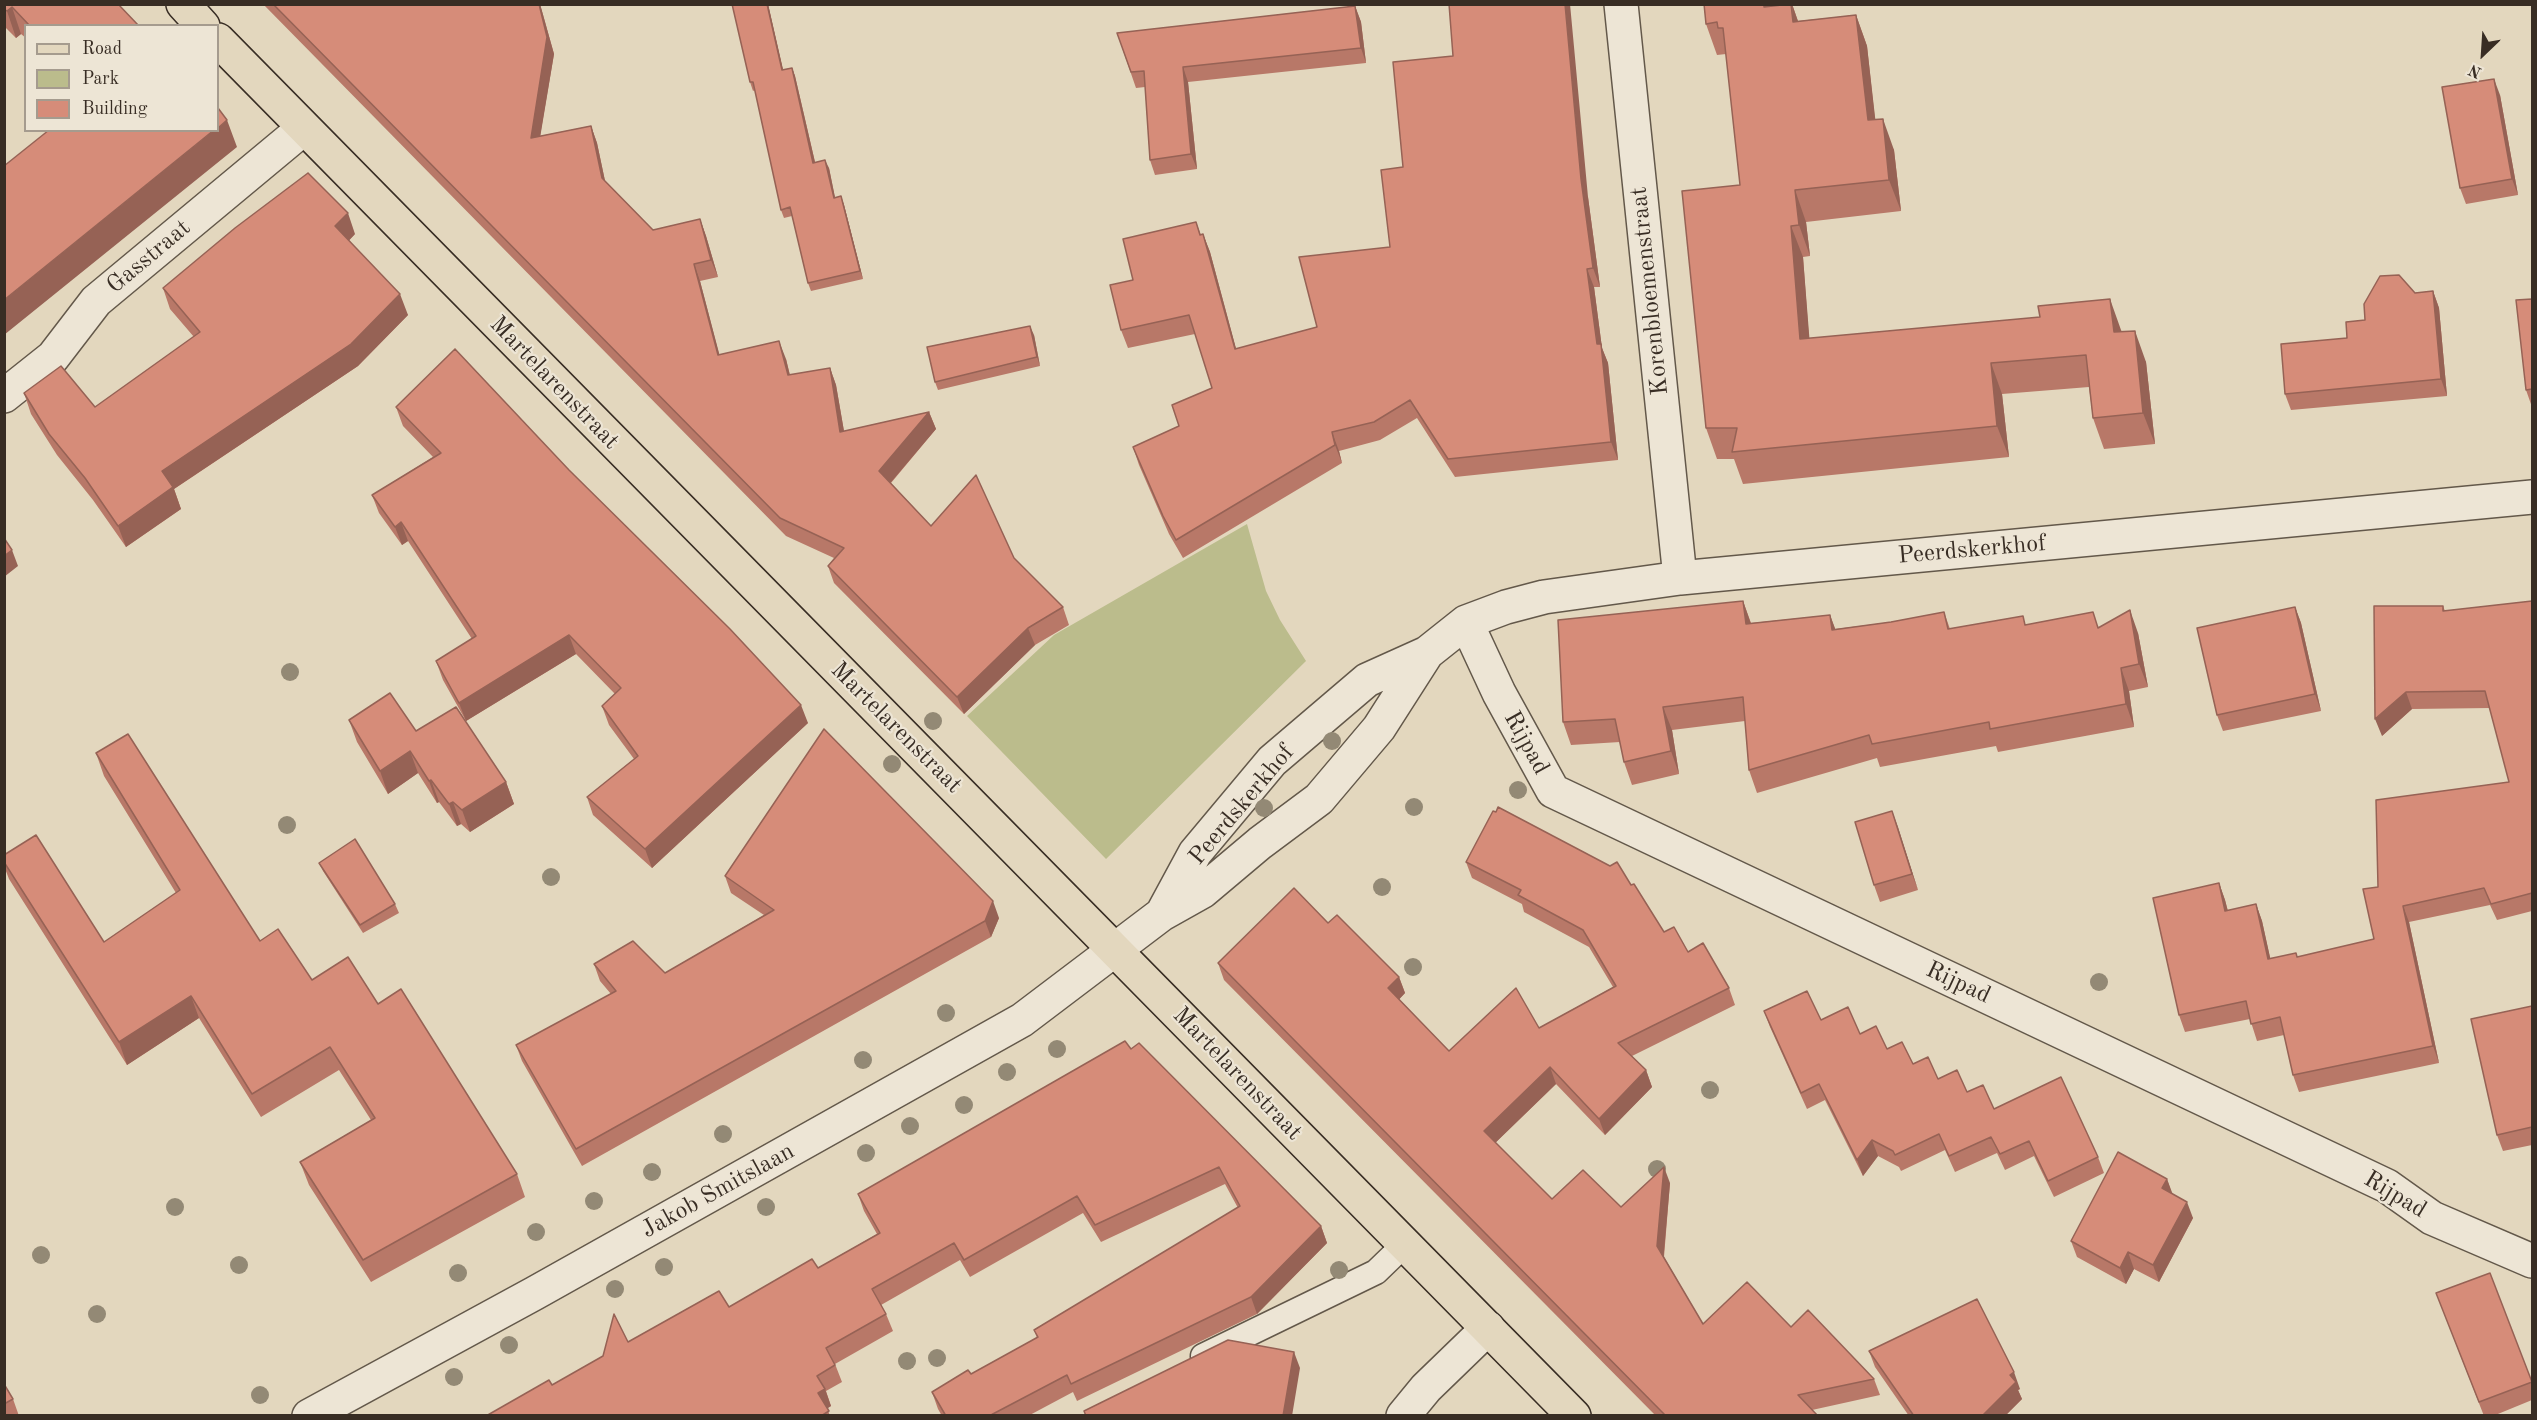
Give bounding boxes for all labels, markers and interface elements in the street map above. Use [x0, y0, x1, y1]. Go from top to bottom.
legend [24, 24, 219, 132]
north arrow [2453, 24, 2513, 84]
text: Road [82, 40, 122, 58]
text: N [2466, 60, 2484, 80]
text: Park [82, 70, 119, 88]
text: Building [82, 100, 147, 118]
street label: Korenbloemenstraat [1625, 185, 1675, 397]
street label: Gasstraat [101, 214, 197, 300]
street label: Martelarenstraat [483, 310, 625, 456]
street label: Peerdskerkhof [1897, 529, 2047, 571]
street label: Martelarenstraat [824, 656, 968, 800]
street label: Rijpad [1497, 706, 1555, 780]
street label: Peerdskerkhof [1183, 739, 1301, 871]
street label: Rijpad [1921, 956, 1995, 1010]
street label: Martelarenstraat [1166, 1001, 1308, 1147]
street label: Jakob Smitslaan [636, 1137, 800, 1245]
street label: Rijpad [2358, 1165, 2432, 1225]

